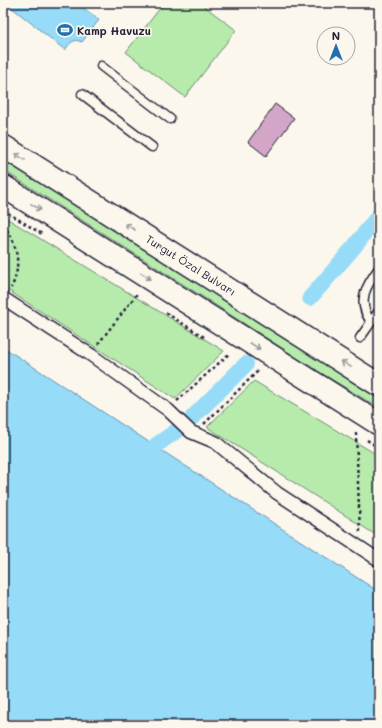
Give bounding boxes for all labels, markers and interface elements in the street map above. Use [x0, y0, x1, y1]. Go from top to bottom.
sports icon: Kamp Havuzu [56, 21, 74, 39]
place label: Kamp Havuzu [77, 23, 151, 38]
north arrow [316, 26, 356, 66]
text: N [332, 28, 340, 43]
one-way arrow [15, 153, 26, 161]
one-way arrow [30, 203, 41, 211]
one-way arrow [124, 222, 136, 230]
street label: Turgut Özal Bulvarı [143, 231, 239, 299]
one-way arrow [140, 273, 152, 281]
one-way arrow [249, 342, 260, 350]
one-way arrow [341, 360, 352, 368]

